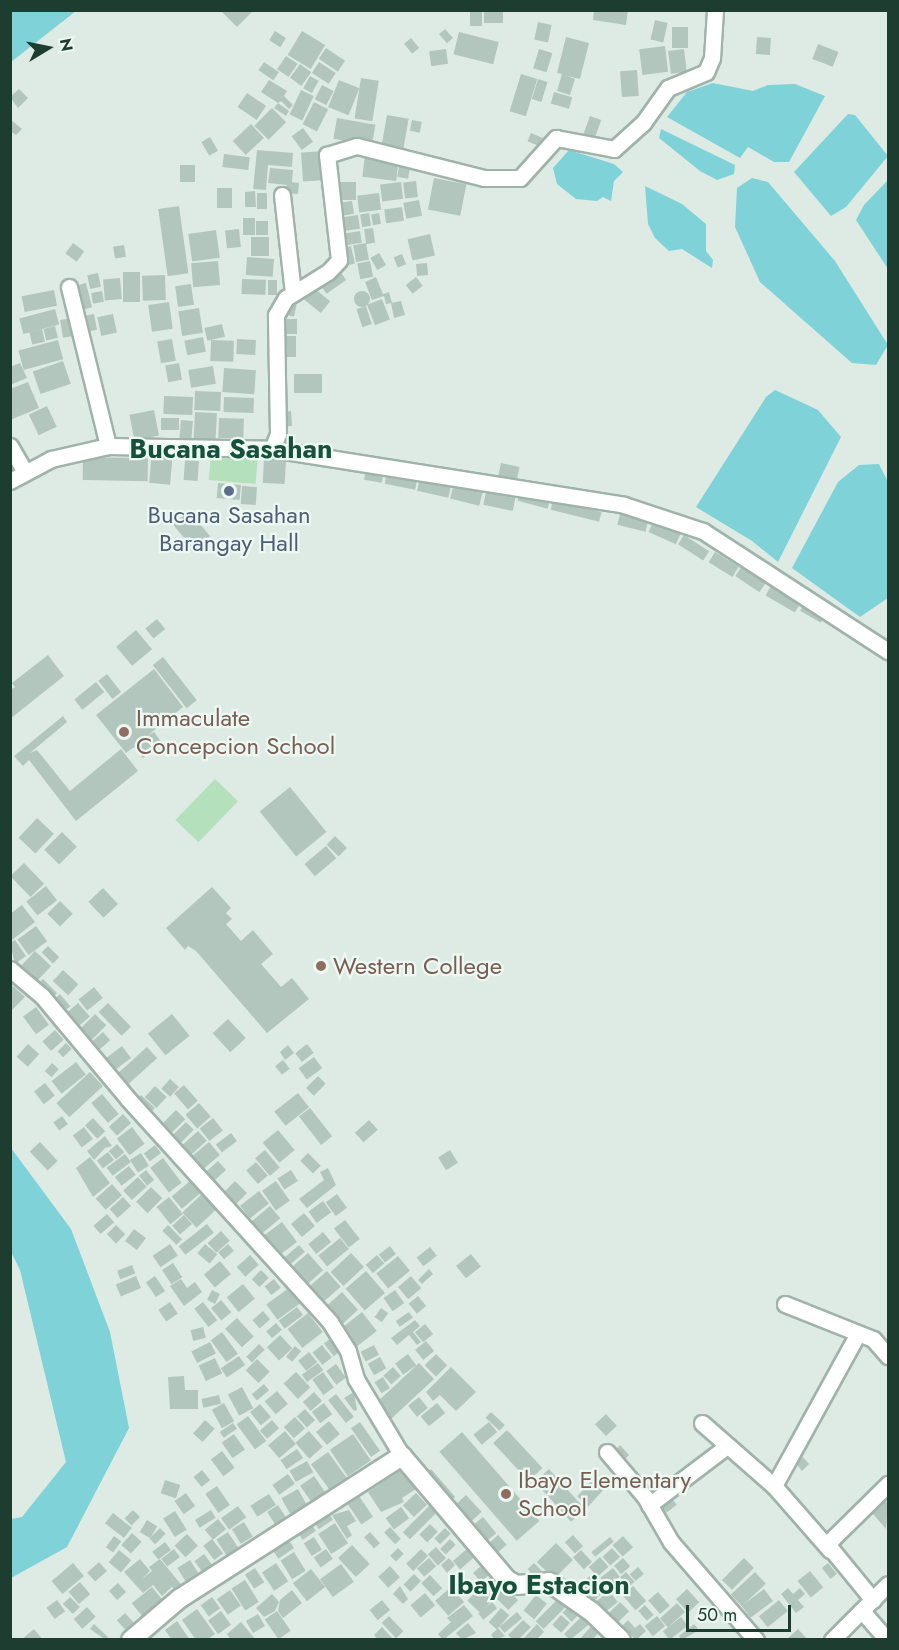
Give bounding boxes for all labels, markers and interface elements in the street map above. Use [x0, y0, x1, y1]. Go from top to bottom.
north arrow [18, 18, 78, 78]
text: N [54, 37, 79, 53]
district label: Bucana Sasahan [129, 433, 333, 465]
marker: Bucana Sasahan Barangay Hall [222, 484, 236, 498]
place label: Bucana Sasahan Barangay Hall [147, 501, 311, 557]
place label: Immaculate Concepcion School [136, 704, 335, 760]
marker: Immaculate Concepcion School [117, 725, 131, 739]
place label: Western College [333, 952, 502, 980]
marker: Western College [314, 959, 328, 973]
place label: Ibayo Elementary School [518, 1466, 691, 1522]
marker: Ibayo Elementary School [499, 1487, 513, 1501]
district label: Ibayo Estacion [448, 1569, 630, 1601]
scale bar [689, 1593, 794, 1631]
text: 50 m [697, 1602, 737, 1628]

